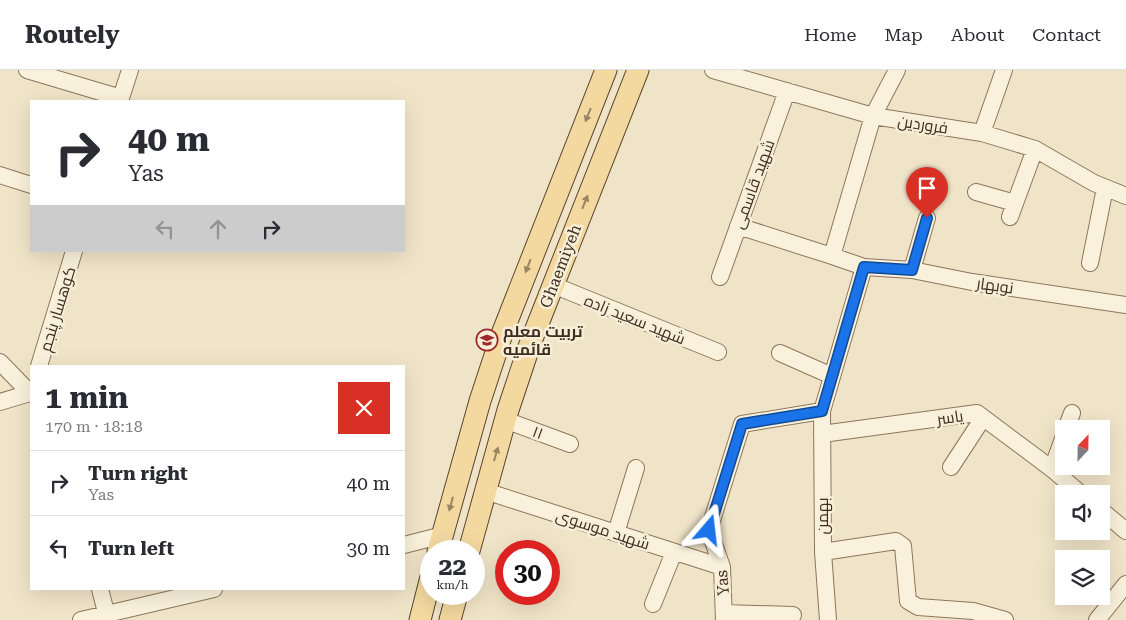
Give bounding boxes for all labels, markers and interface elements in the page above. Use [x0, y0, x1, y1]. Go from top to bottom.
text: Routely [25, 21, 120, 49]
text: Home [804, 24, 856, 45]
text: Map [884, 24, 923, 45]
text: About [951, 24, 1004, 45]
text: Contact [1032, 24, 1101, 45]
one-way arrow [584, 108, 592, 123]
street label: فروردین [896, 111, 949, 139]
text: 40 m [128, 119, 210, 160]
icon: right [45, 120, 110, 185]
street label: شهید قاسمی [729, 137, 779, 232]
text: Yas [128, 161, 164, 186]
pin [906, 167, 948, 218]
icon: arrive [913, 174, 941, 202]
one-way arrow [582, 195, 590, 209]
icon: left [151, 215, 179, 243]
icon: ahead [204, 215, 232, 243]
icon: right [257, 215, 285, 243]
street label: Ghaemiyeh [536, 222, 585, 311]
one-way arrow [524, 259, 532, 274]
street label: کوهسار پنجم [36, 264, 81, 355]
street label: نوبهار [974, 273, 1015, 298]
street label: شهید سعید زاده [581, 291, 688, 349]
place label: تربیت معلم قائمیه [503, 322, 584, 359]
school or university icon: تربیت معلم قائمیه [475, 328, 499, 352]
text: 1 min [45, 380, 128, 415]
button: close [338, 382, 390, 434]
street label: یاسر [935, 406, 965, 429]
text: 170 m · 18:18 [45, 417, 143, 436]
north arrow [1055, 420, 1110, 475]
map controls [1055, 420, 1110, 605]
street label: ۱۱ [530, 422, 546, 443]
one-way arrow [492, 446, 500, 461]
text: Turn right [88, 462, 188, 485]
icon: right [45, 469, 73, 497]
text: 40 m [347, 472, 390, 495]
text: Yas [88, 485, 114, 504]
button: sound [1055, 485, 1110, 540]
one-way arrow [447, 496, 455, 512]
street label: بهمن [813, 498, 833, 534]
position arrow [682, 503, 734, 555]
street label: شهید موسوی [553, 505, 652, 555]
icon: left [45, 534, 73, 562]
text: Turn left [88, 537, 174, 560]
text: 30 m [347, 537, 390, 560]
speed limit sign: 30 [495, 540, 560, 605]
button: layers [1055, 550, 1110, 605]
text: 22 [438, 552, 467, 581]
street label: Yas [712, 569, 733, 597]
text: km/h [436, 578, 469, 592]

